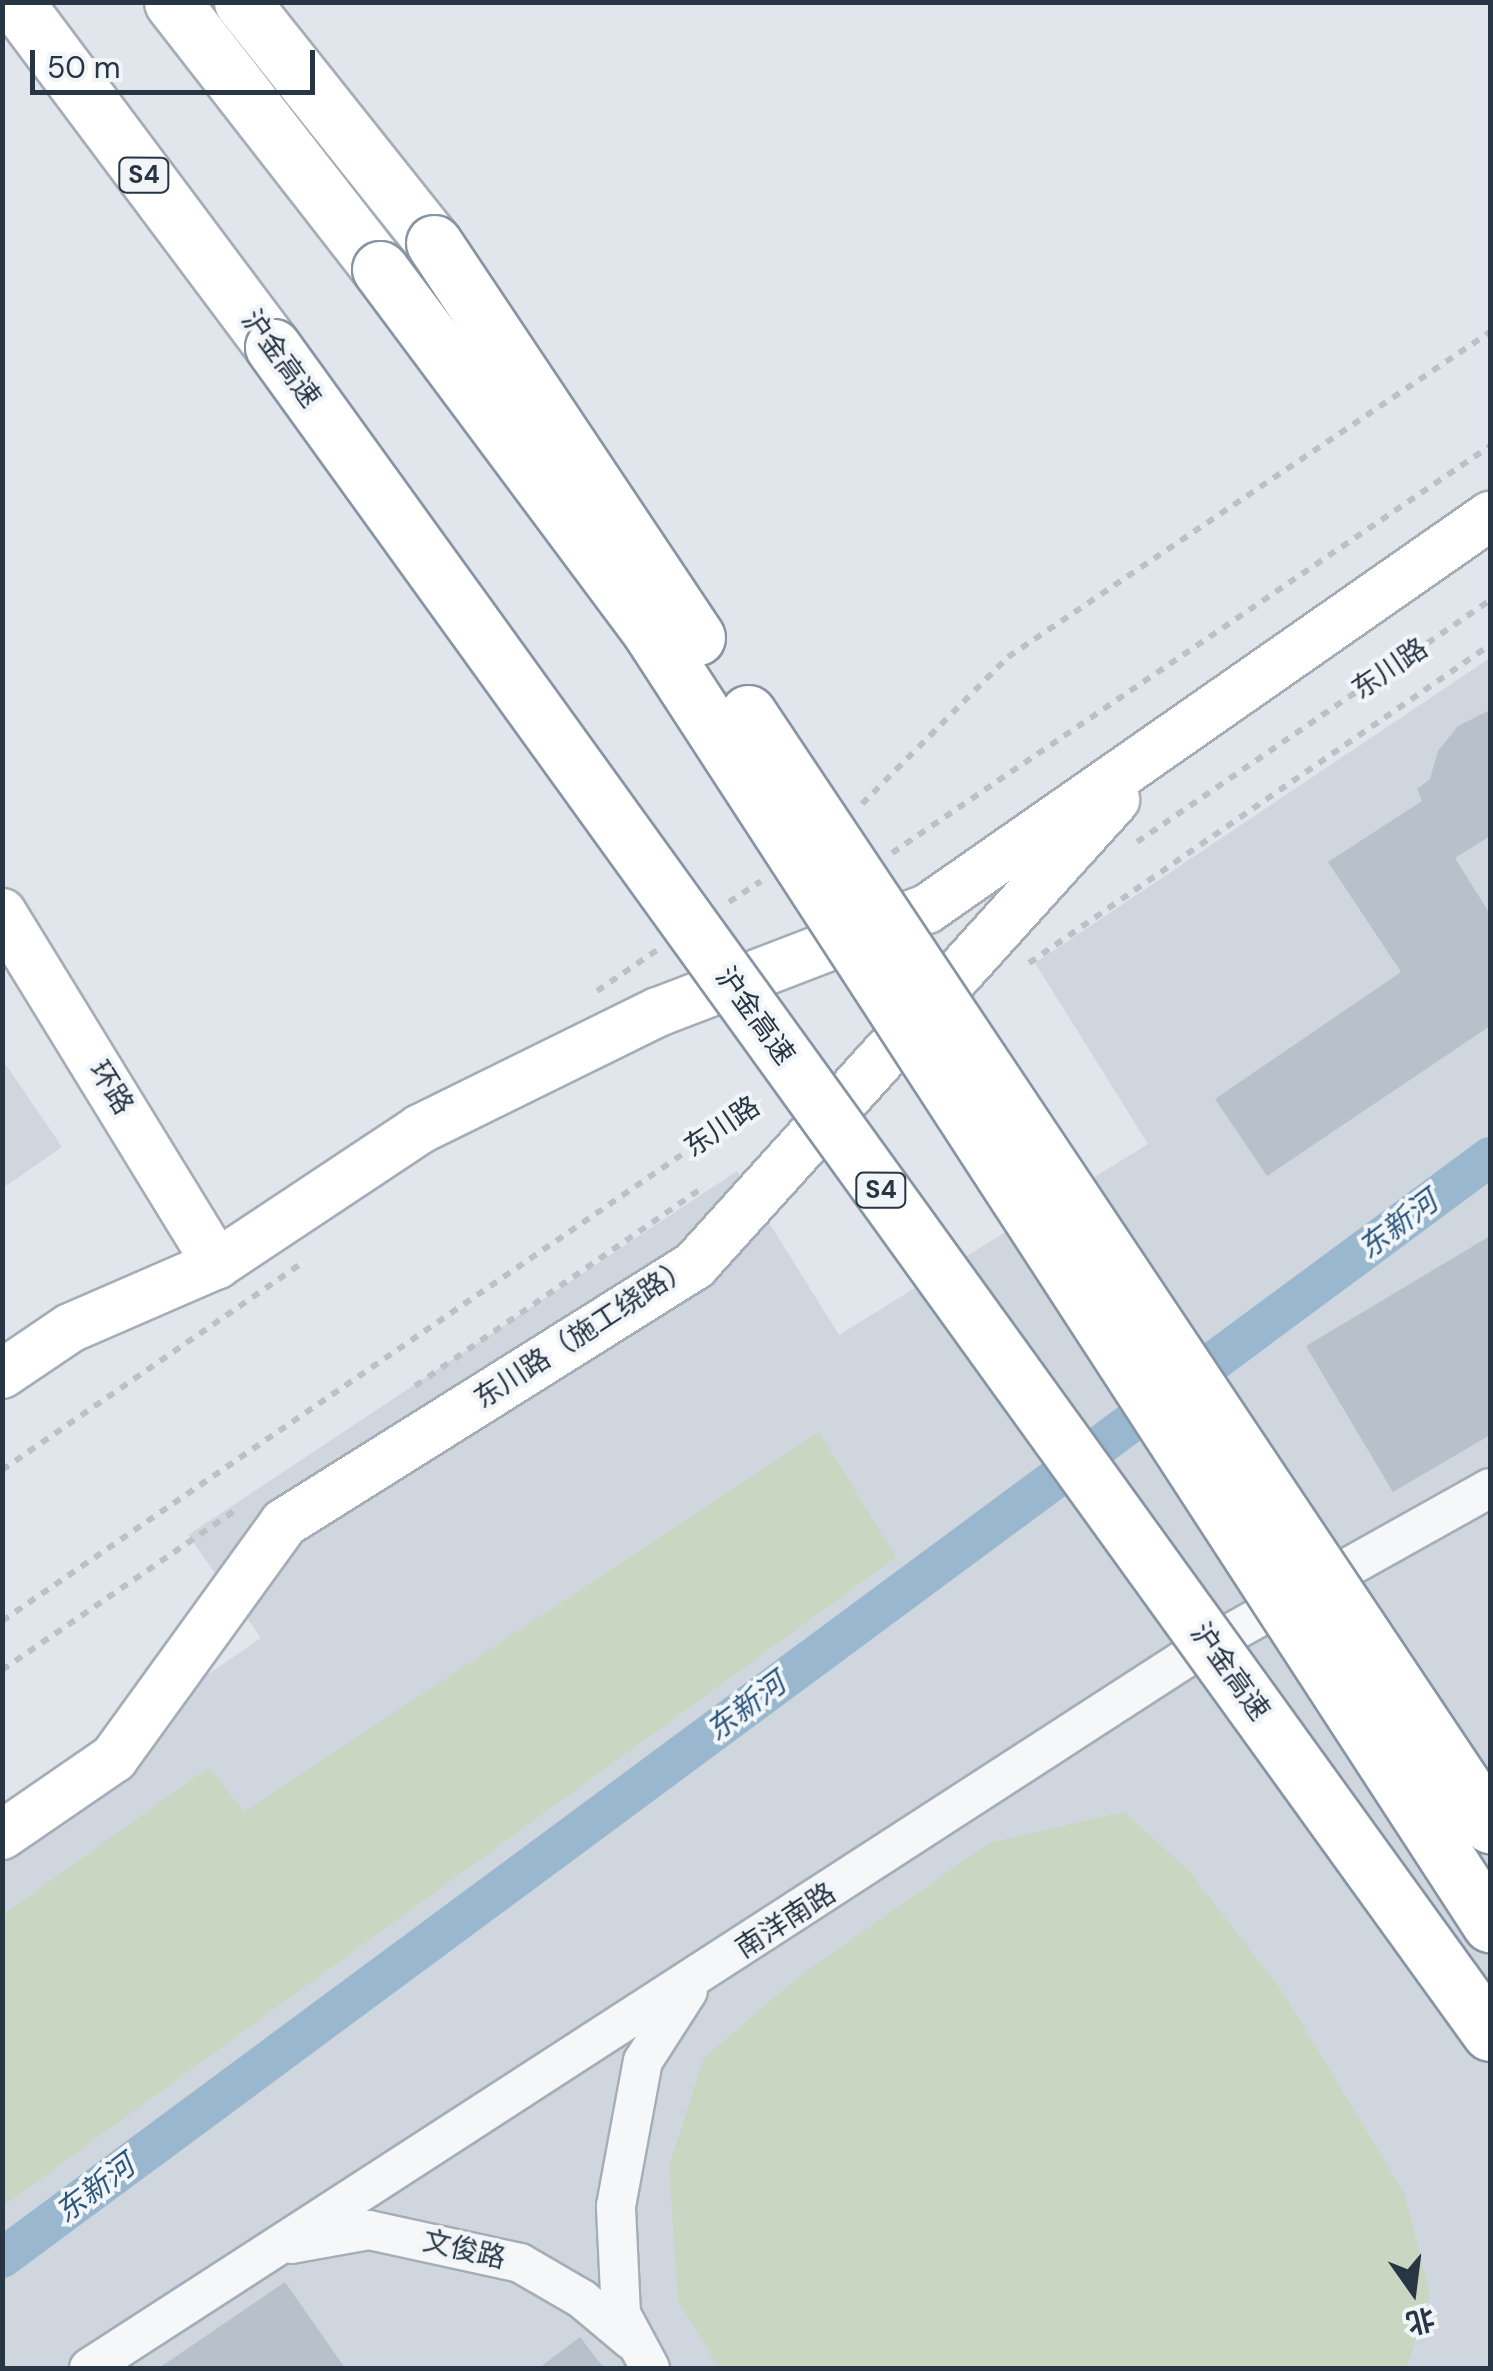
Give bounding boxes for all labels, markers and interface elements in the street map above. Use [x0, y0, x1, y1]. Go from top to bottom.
scale bar [35, 30, 320, 92]
text: 50 m [47, 48, 121, 87]
road number: S4 [116, 155, 172, 195]
street label: 沪金高速 [234, 304, 328, 414]
street label: 东川路 [1346, 632, 1434, 706]
street label: 沪金高速 [708, 961, 802, 1071]
street label: 环路 [82, 1055, 140, 1121]
street label: 东川路 [678, 1090, 766, 1164]
road number: S4 [854, 1170, 908, 1210]
water label: 东新河 [1351, 1184, 1445, 1266]
street label: 东川路（施工绕路） [468, 1250, 698, 1416]
street label: 沪金高速 [1183, 1617, 1277, 1727]
water label: 东新河 [699, 1666, 793, 1748]
street label: 南洋南路 [730, 1876, 842, 1966]
water label: 东新河 [48, 2148, 142, 2230]
street label: 文俊路 [419, 2224, 509, 2276]
north arrow [1363, 2241, 1463, 2341]
text: 北 [1402, 2299, 1438, 2342]

